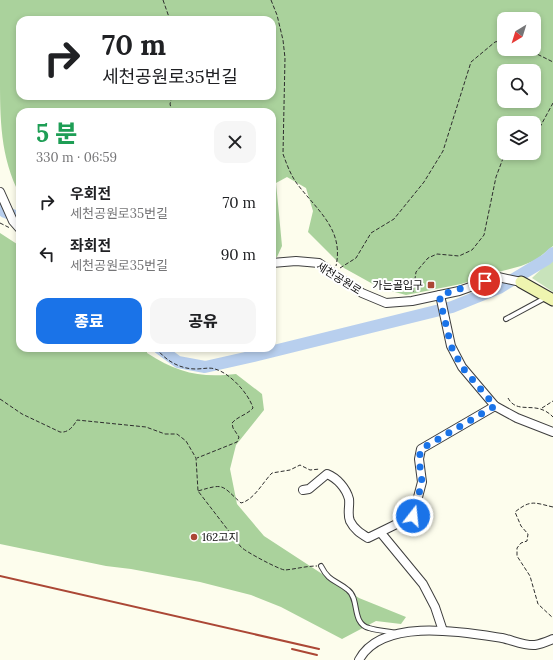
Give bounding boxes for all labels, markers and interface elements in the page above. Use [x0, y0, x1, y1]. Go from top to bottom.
north arrow [497, 12, 541, 56]
map controls [497, 12, 541, 160]
text: 70 m [102, 27, 166, 63]
icon: right [36, 32, 88, 84]
button: search [497, 64, 541, 108]
text: 세천공원로35번길 [102, 65, 238, 88]
button: layers [497, 116, 541, 160]
text: 5 분 [36, 118, 77, 149]
button: close [214, 121, 256, 163]
text: 330 m · 06:59 [36, 149, 117, 166]
text: 우회전 [70, 184, 111, 203]
icon: right [36, 191, 58, 213]
text: 70 m [222, 193, 256, 212]
text: 세천공원로35번길 [70, 205, 168, 222]
text: 좌회전 [70, 236, 111, 255]
icon: left [36, 243, 58, 265]
text: 90 m [221, 245, 256, 264]
text: 세천공원로35번길 [70, 257, 168, 274]
street label: 세천공원로 [314, 259, 364, 297]
pin [468, 264, 502, 298]
icon: arrive [474, 270, 496, 292]
place label: 가는골입구 [372, 278, 423, 292]
marker: 가는골입구 [426, 280, 436, 290]
button: 종료 [36, 298, 142, 344]
button: 공유 [150, 298, 256, 344]
position arrow [392, 495, 434, 537]
place label: 162고지 [202, 530, 239, 544]
marker: 162고지 [189, 532, 199, 542]

